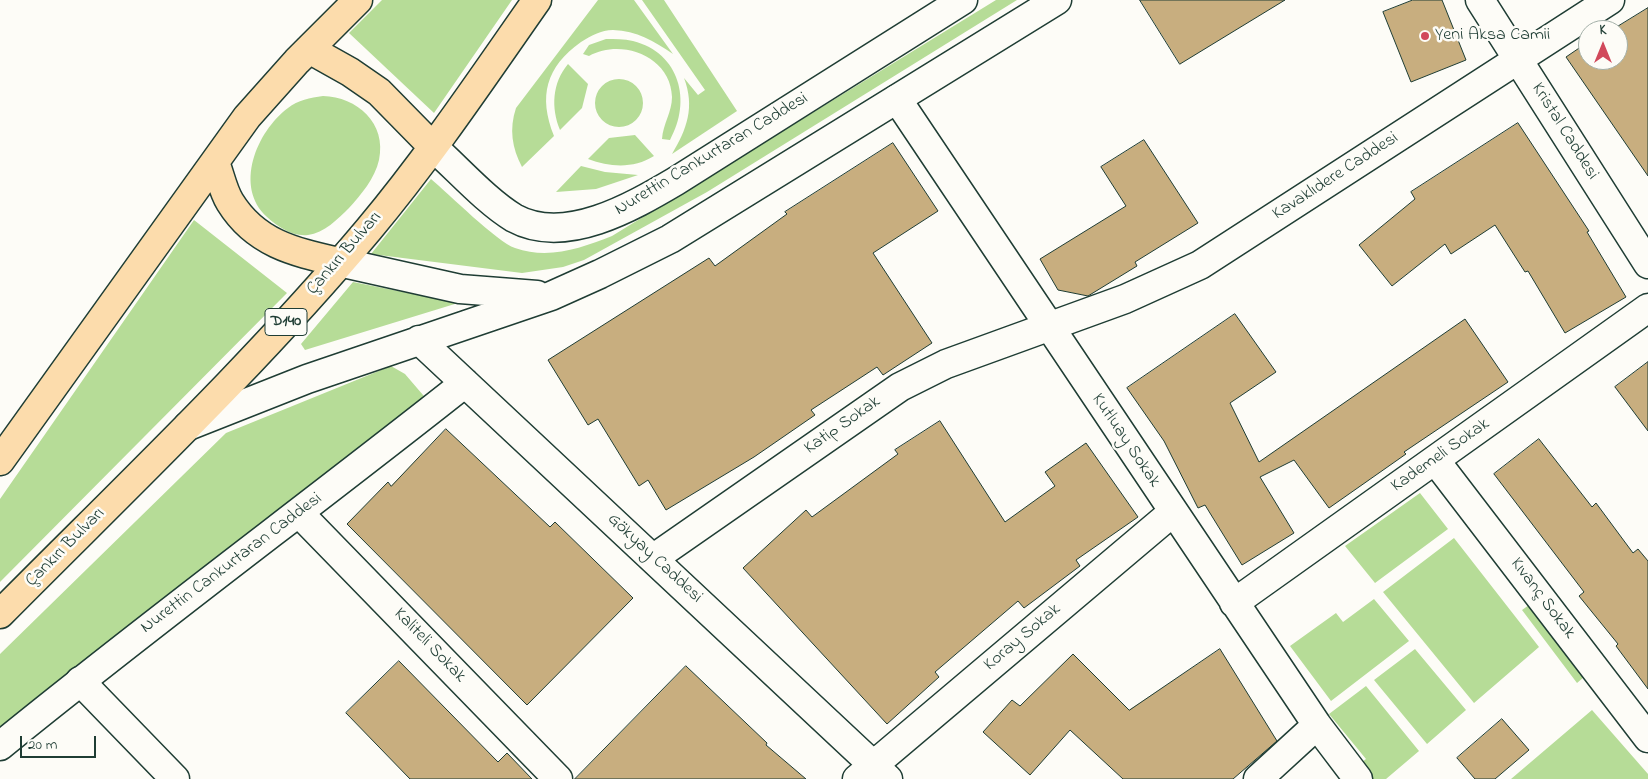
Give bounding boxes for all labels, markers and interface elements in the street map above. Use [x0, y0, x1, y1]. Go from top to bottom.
north arrow [1578, 20, 1628, 70]
text: K [1600, 20, 1606, 41]
place label: Yeni Aksa Camii [1435, 25, 1550, 47]
marker: Yeni Aksa Camii [1419, 30, 1431, 42]
street label: Kristal Caddesi [1526, 80, 1602, 184]
street label: Nurettin Cankurtaran Caddesi [611, 89, 813, 221]
street label: Kavaklıdere Caddesi [1269, 128, 1403, 226]
street label: Çankırı Bulvarı [303, 208, 387, 300]
road number: D140 [265, 308, 307, 336]
street label: Kutluay Sokak [1086, 390, 1164, 492]
street label: Katip Sokak [801, 392, 885, 460]
street label: Kademeli Sokak [1388, 414, 1494, 498]
street label: Nurettin Cankurtaran Caddesi [137, 489, 327, 639]
street label: Çankırı Bulvarı [22, 504, 110, 592]
street label: Gökyay Caddesi [602, 509, 706, 609]
street label: Kıvanç Sokak [1505, 554, 1579, 644]
street label: Koray Sokak [980, 600, 1066, 676]
street label: Kaliteli Sokak [388, 604, 470, 688]
scale bar [22, 726, 99, 758]
text: 20 m [28, 734, 57, 756]

